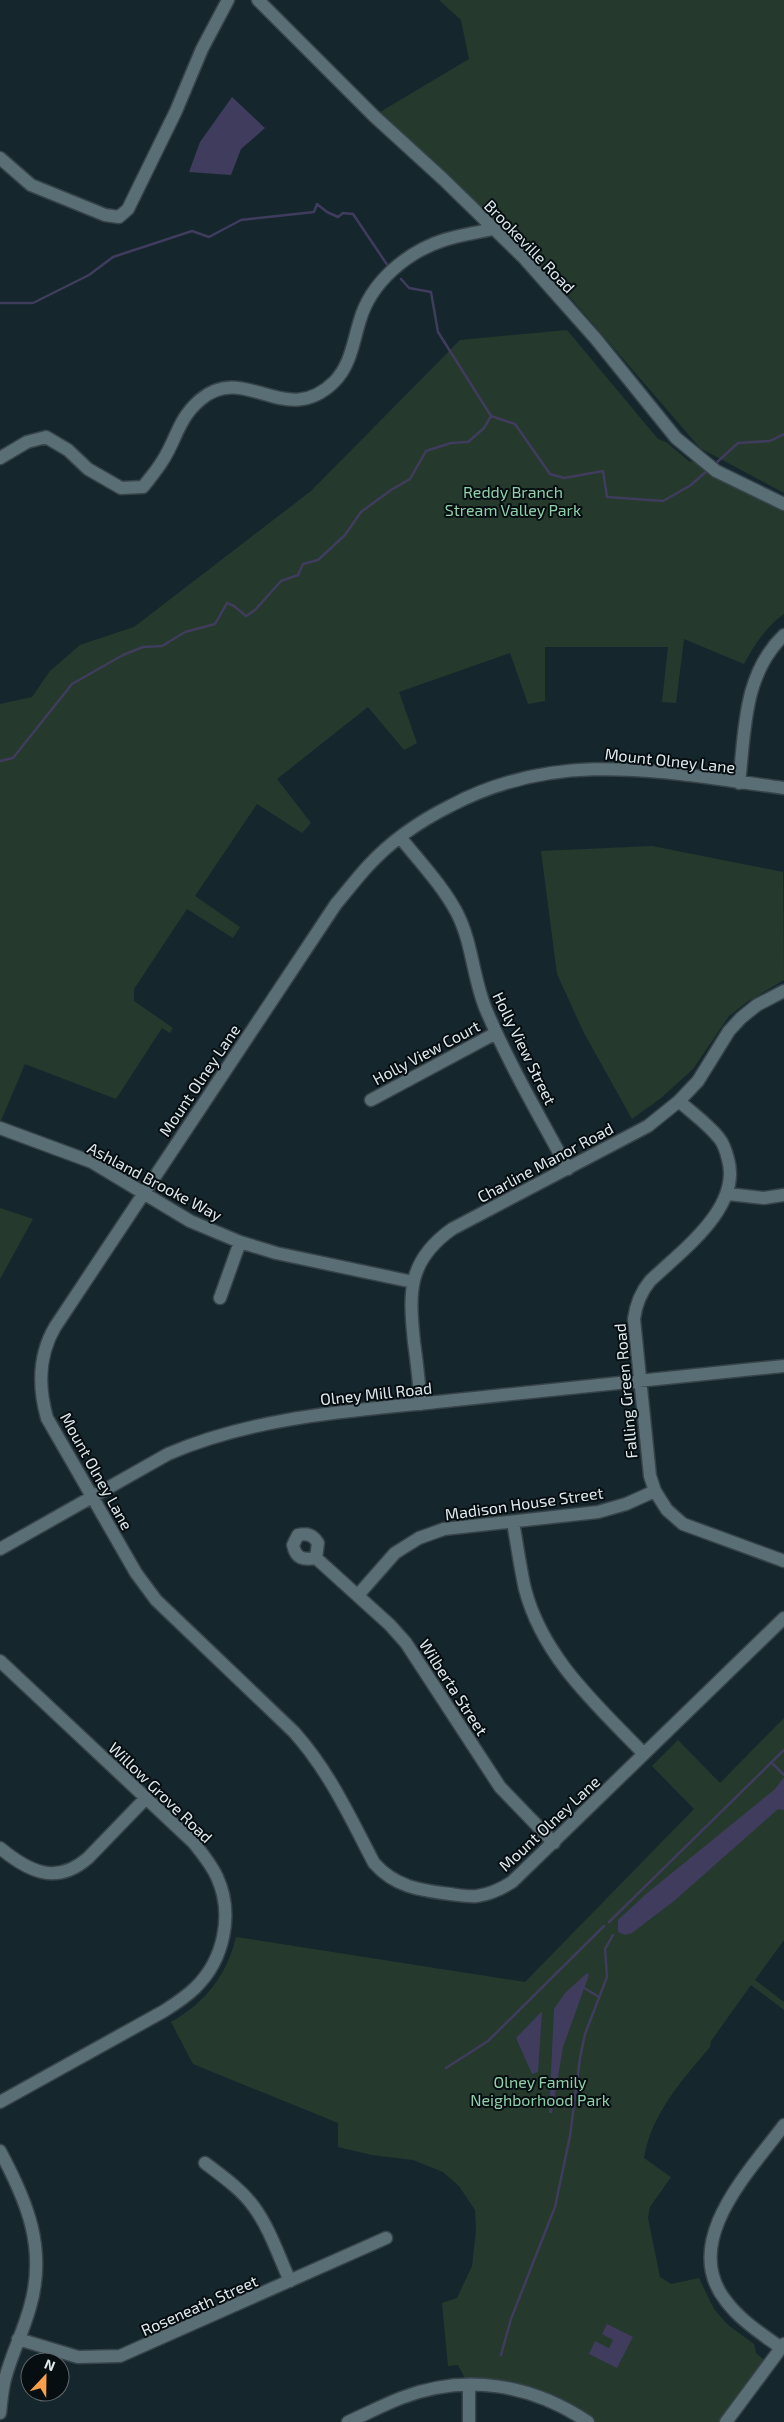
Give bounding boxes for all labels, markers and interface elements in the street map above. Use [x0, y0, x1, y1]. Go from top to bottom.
street label: Brookeville Road [481, 196, 579, 296]
park label: Reddy Branch Stream Valley Park [445, 482, 581, 519]
street label: Mount Olney Lane [604, 744, 736, 776]
street label: Holly View Street [489, 988, 561, 1108]
street label: Holly View Court [369, 1016, 483, 1088]
street label: Mount Olney Lane [154, 1020, 244, 1140]
street label: Charline Manor Road [474, 1118, 616, 1206]
street label: Ashland Brooke Way [85, 1138, 226, 1225]
street label: Falling Green Road [610, 1323, 640, 1459]
street label: Olney Mill Road [319, 1378, 433, 1408]
street label: Mount Olney Lane [57, 1409, 137, 1533]
street label: Madison House Street [444, 1482, 604, 1524]
street label: Wilberta Street [416, 1635, 492, 1739]
street label: Willow Grove Road [105, 1738, 217, 1846]
street label: Mount Olney Lane [495, 1771, 603, 1875]
park label: Olney Family Neighborhood Park [470, 2072, 610, 2109]
street label: Roseneath Street [138, 2271, 260, 2339]
north arrow [20, 2352, 70, 2402]
text: N [42, 2355, 58, 2374]

